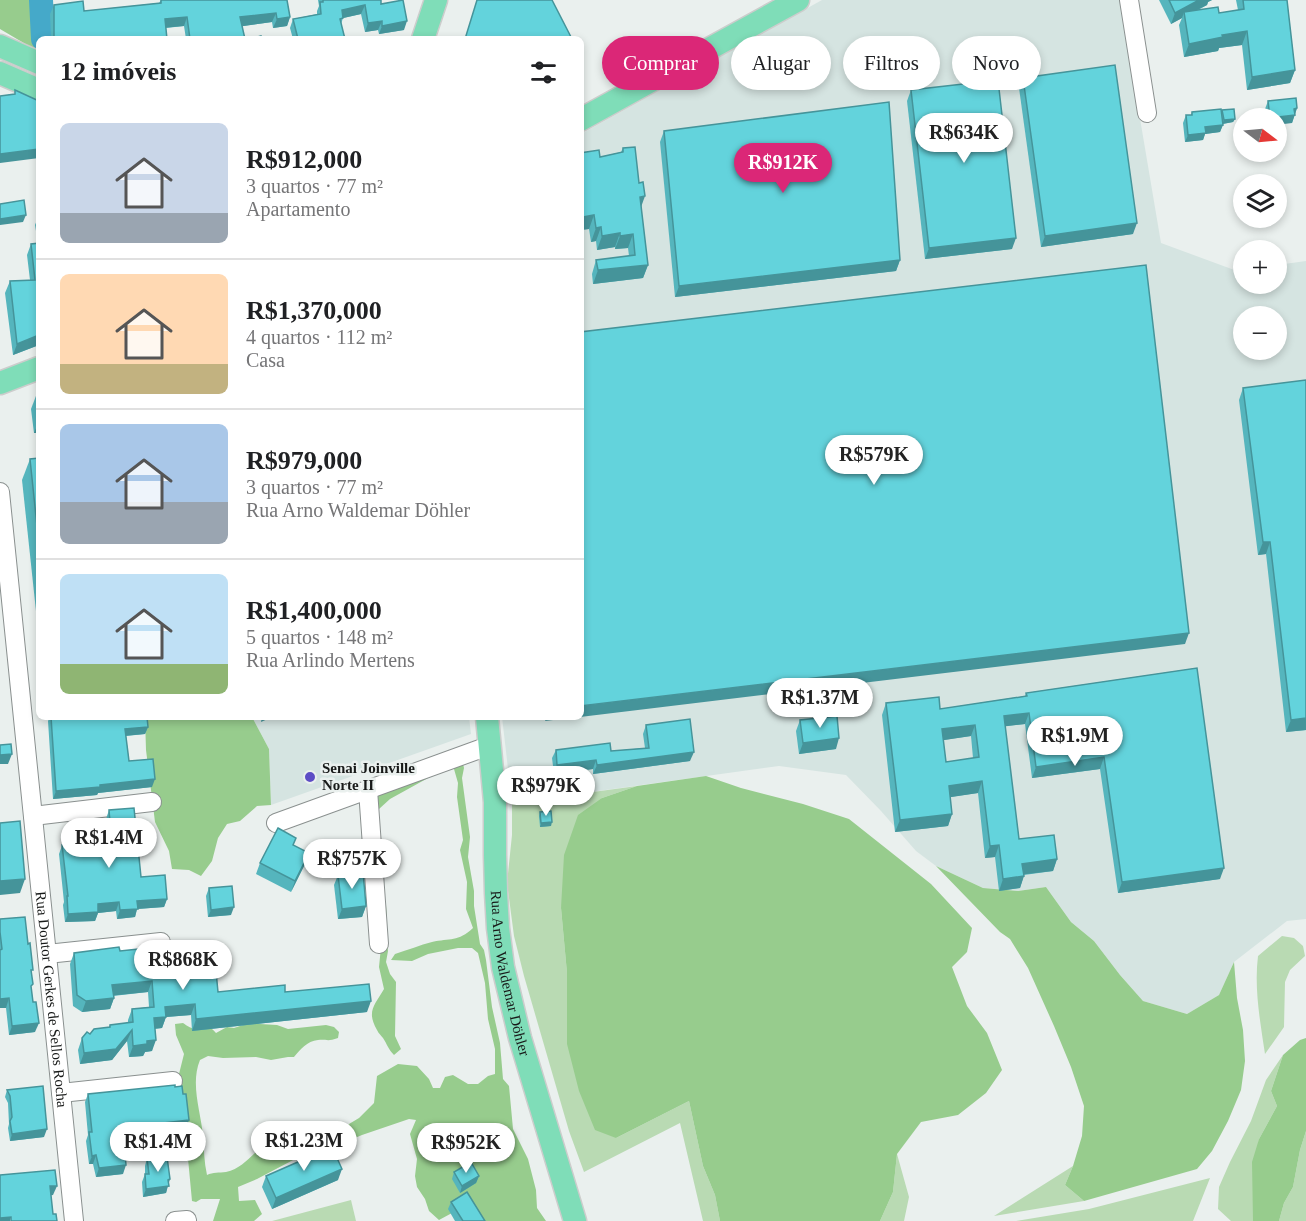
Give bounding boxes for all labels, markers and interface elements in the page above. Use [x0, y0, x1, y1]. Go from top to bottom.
chip: Comprar [602, 36, 719, 90]
chip: Alugar [731, 36, 831, 90]
chip: Filtros [843, 36, 940, 90]
chip: Novo [952, 36, 1041, 90]
icon: filters [527, 56, 560, 89]
text: 12 imóveis [60, 57, 176, 86]
north arrow [1233, 108, 1287, 162]
map controls [1233, 108, 1287, 360]
pin: R$634K [915, 113, 1013, 164]
text: R$634K [929, 121, 999, 143]
pin: R$912K [734, 143, 832, 194]
text: R$912,000 [246, 145, 362, 174]
icon: home [108, 147, 180, 219]
text: R$912K [748, 151, 818, 173]
button: layers [1233, 174, 1287, 228]
text: 3 quartos · 77 m² [246, 175, 383, 197]
text: Apartamento [246, 198, 350, 220]
button: + [1233, 240, 1287, 294]
text: R$1,370,000 [246, 296, 382, 325]
icon: home [108, 298, 180, 370]
button: − [1233, 306, 1287, 360]
text: 4 quartos · 112 m² [246, 326, 392, 348]
text: Casa [246, 349, 285, 371]
pin: R$579K [825, 435, 923, 486]
text: R$579K [839, 443, 909, 465]
text: R$979,000 [246, 446, 362, 475]
icon: home [108, 448, 180, 520]
text: 3 quartos · 77 m² [246, 476, 383, 498]
text: Rua Arno Waldemar Döhler [246, 499, 470, 521]
text: R$1,400,000 [246, 596, 382, 625]
icon: home [108, 598, 180, 670]
text: 5 quartos · 148 m² [246, 626, 393, 648]
text: Rua Arlindo Mertens [246, 649, 415, 671]
pin: R$1.37M [765, 678, 875, 729]
text: R$1.37M [781, 686, 859, 708]
pin: R$1.9M [1026, 716, 1124, 767]
text: R$1.9M [1041, 724, 1109, 746]
place label: Senai Joinville Norte II [322, 760, 415, 793]
pin: R$979K [497, 766, 595, 817]
marker: Senai Joinville Norte II [303, 770, 317, 784]
text: R$979K [511, 774, 581, 796]
pin: R$1.4M [60, 818, 158, 869]
text: R$1.4M [75, 826, 143, 848]
pin: R$757K [303, 839, 401, 890]
text: R$757K [317, 847, 387, 869]
street label: Rua Arno Waldemar Döhler [488, 890, 533, 1058]
street label: Rua Doutor Gerkes de Sellos Rocha [33, 891, 70, 1109]
pin: R$868K [134, 940, 232, 991]
text: R$868K [148, 948, 218, 970]
pin: R$1.23M [249, 1121, 359, 1172]
pin: R$1.4M [109, 1122, 207, 1173]
pin: R$952K [417, 1123, 515, 1174]
text: R$1.23M [265, 1129, 343, 1151]
text: R$1.4M [124, 1130, 192, 1152]
text: R$952K [431, 1131, 501, 1153]

